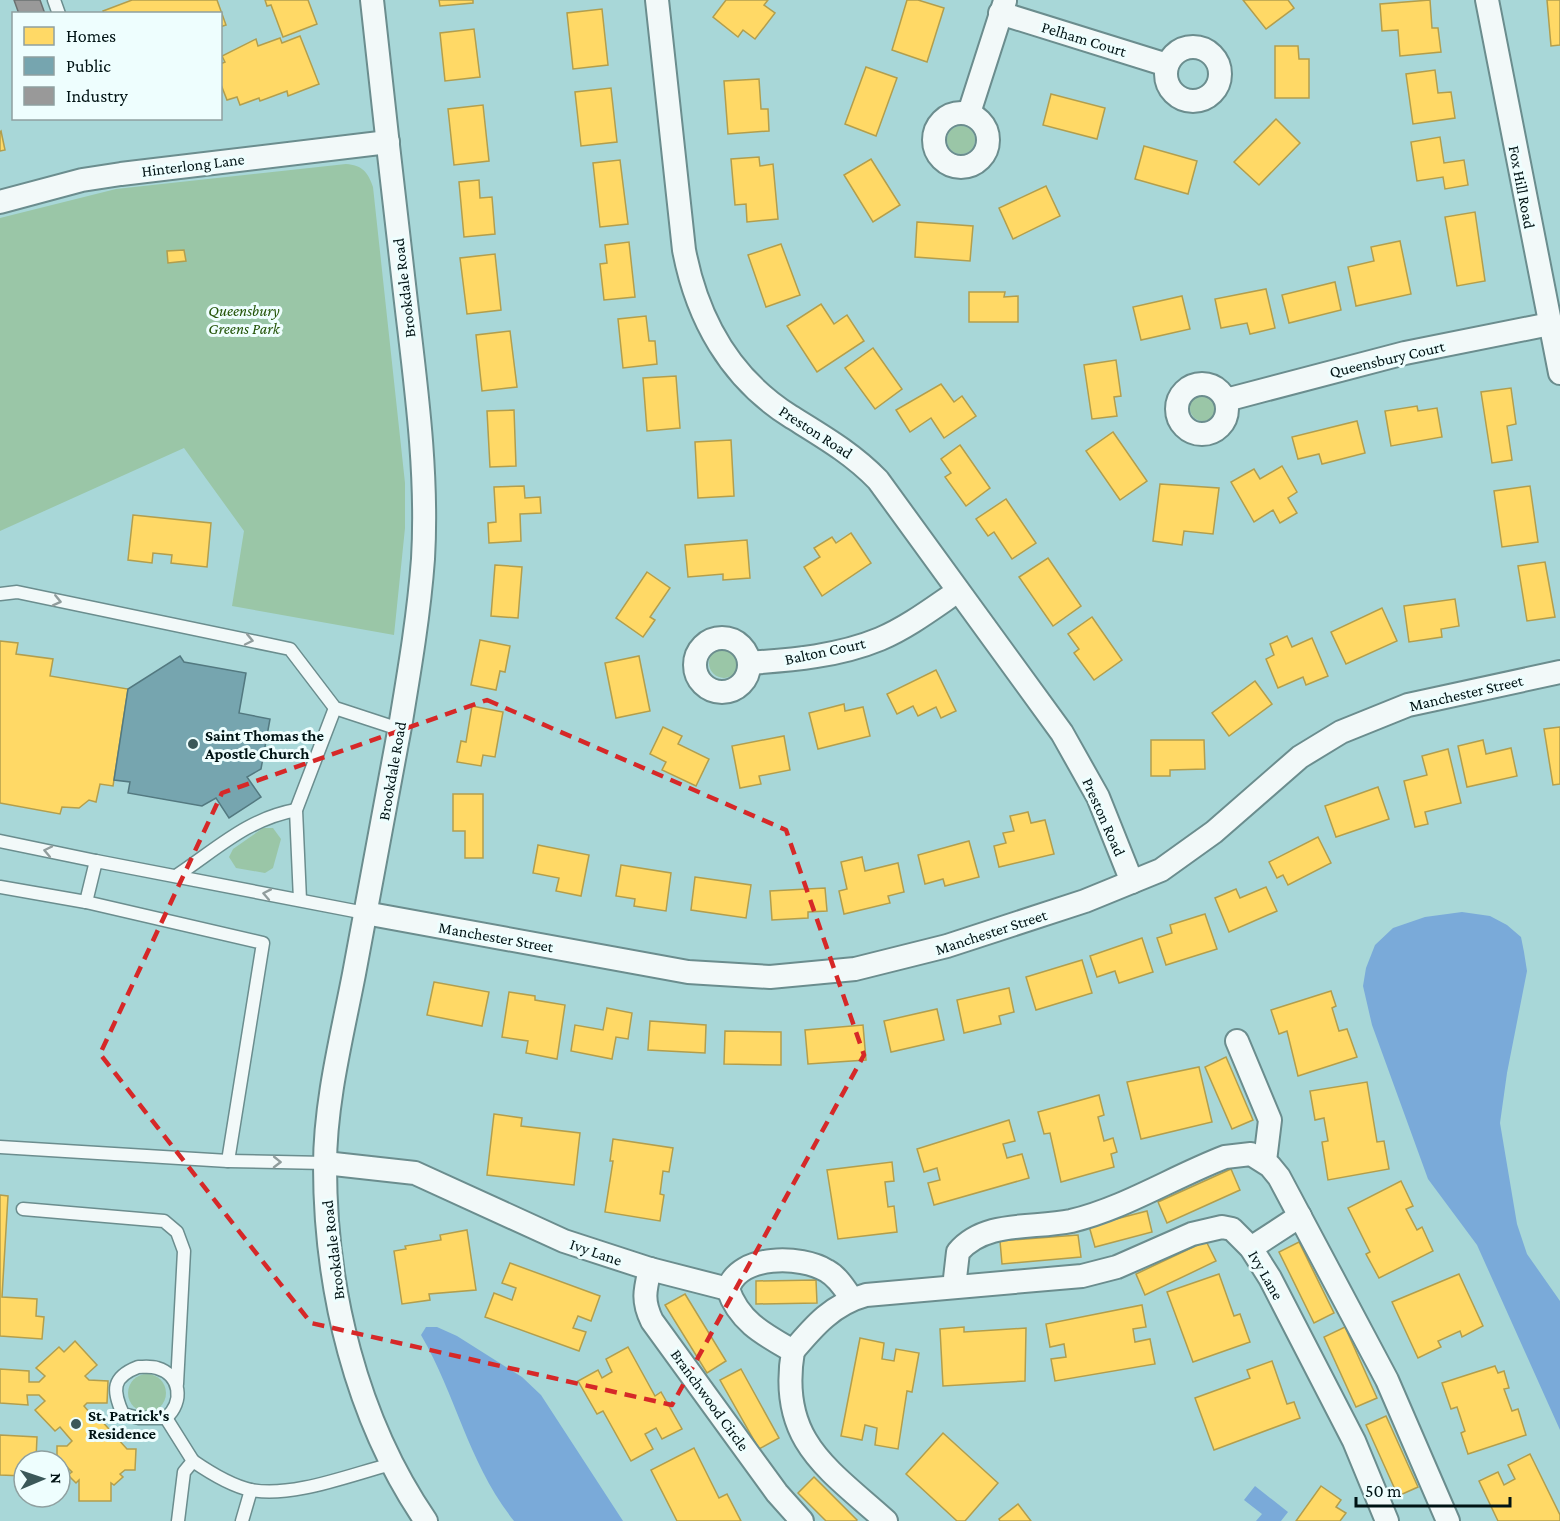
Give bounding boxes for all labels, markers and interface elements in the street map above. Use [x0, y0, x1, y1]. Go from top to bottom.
legend [12, 12, 222, 120]
street label: Pelham Court [1040, 18, 1129, 60]
text: Homes [66, 26, 116, 46]
text: Public [66, 56, 111, 76]
text: Industry [66, 86, 129, 106]
street label: Fox Hill Road [1506, 144, 1538, 231]
street label: Hinterlong Lane [141, 150, 246, 181]
street label: Brookdale Road [389, 237, 419, 339]
park label: Queensbury Greens Park [208, 302, 281, 337]
street label: Queensbury Court [1328, 337, 1447, 381]
street label: Preston Road [776, 402, 856, 462]
one-way arrow [52, 594, 62, 607]
one-way arrow [243, 633, 253, 646]
street label: Balton Court [783, 634, 867, 668]
street label: Manchester Street [1408, 671, 1525, 714]
street label: Brookdale Road [375, 720, 409, 822]
place label: Saint Thomas the Apostle Church [204, 727, 324, 762]
marker: Saint Thomas the Apostle Church [186, 737, 200, 751]
street label: Preston Road [1079, 775, 1129, 859]
one-way arrow [43, 845, 53, 858]
one-way arrow [262, 888, 272, 901]
street label: Manchester Street [933, 906, 1050, 958]
street label: Manchester Street [437, 919, 555, 956]
one-way arrow [272, 1156, 281, 1168]
street label: Brookdale Road [318, 1199, 348, 1301]
street label: Ivy Lane [567, 1235, 624, 1270]
street label: Ivy Lane [1244, 1247, 1287, 1303]
street label: Branchwood Circle [668, 1346, 752, 1454]
place label: St. Patrick's Residence [88, 1407, 170, 1442]
marker: St. Patrick's Residence [69, 1417, 83, 1431]
north arrow [12, 1449, 72, 1509]
scale bar [1356, 1470, 1510, 1508]
text: N [48, 1473, 65, 1484]
text: 50 m [1365, 1481, 1402, 1501]

